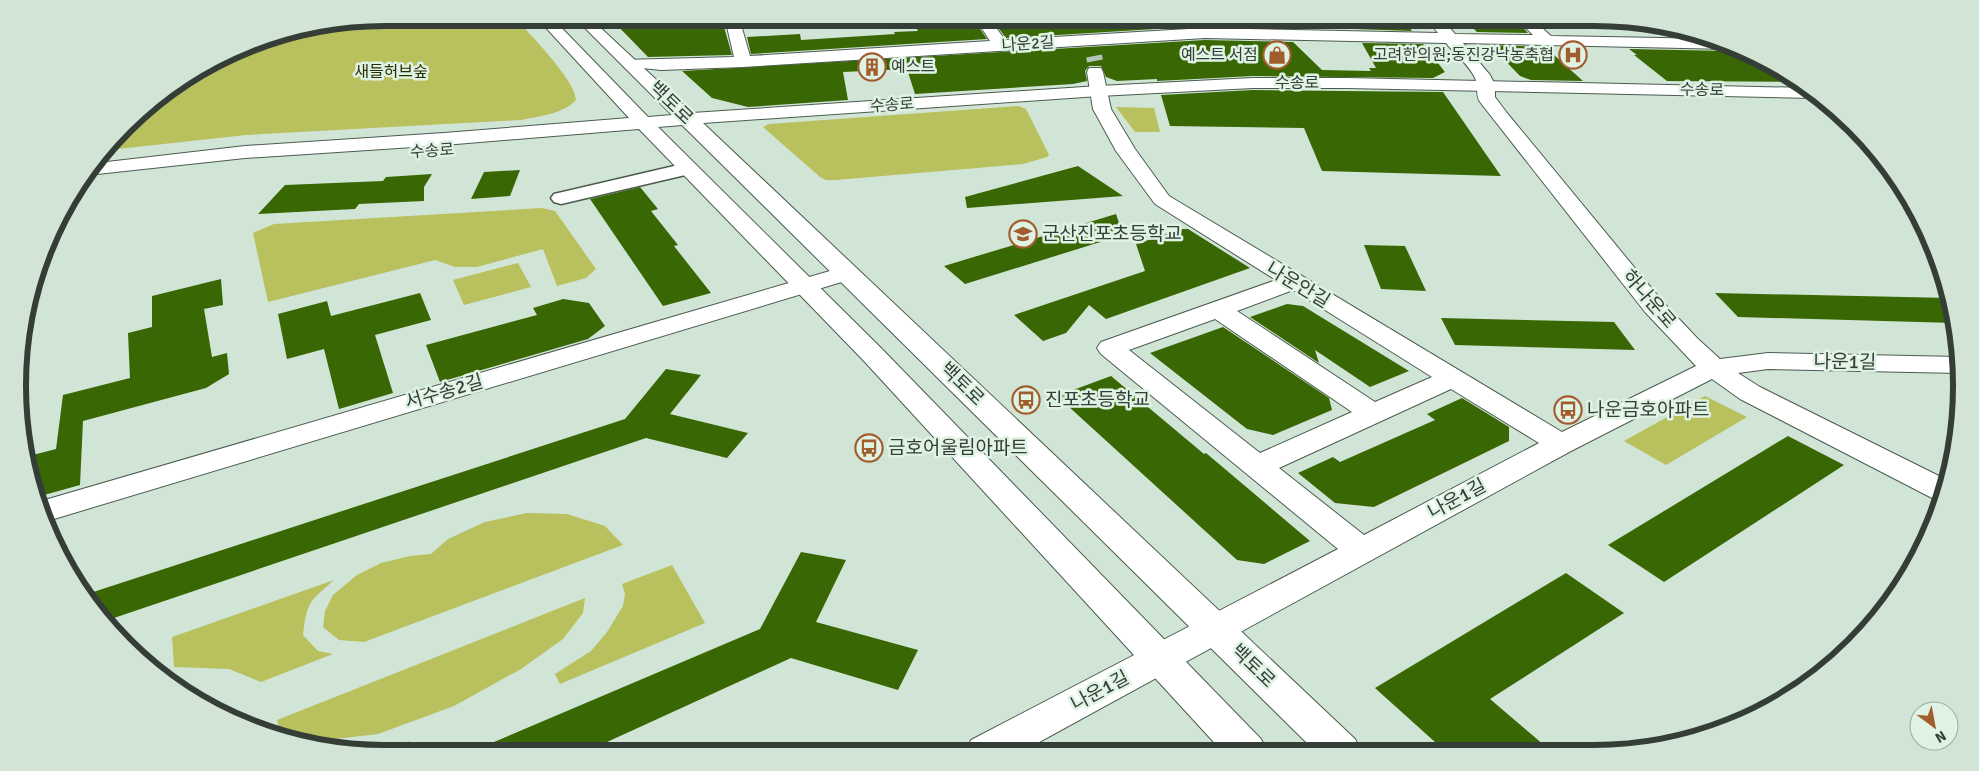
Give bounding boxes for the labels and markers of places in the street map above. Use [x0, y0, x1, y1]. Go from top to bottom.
shop icon: 예스트 서점 [1262, 40, 1292, 70]
hospital icon: 고려한의원;동진강낙농축협 [1558, 40, 1588, 70]
place label: 예스트 서점 [1181, 45, 1258, 65]
place label: 고려한의원;동진강낙농축협 [1373, 45, 1554, 65]
building icon: 예스트 [857, 52, 887, 82]
place label: 예스트 [891, 57, 935, 77]
school or university icon: 군산진포초등학교 [1008, 219, 1038, 249]
place label: 군산진포초등학교 [1042, 222, 1182, 246]
bus stop icon: 진포초등학교 [1011, 385, 1041, 415]
place label: 진포초등학교 [1045, 388, 1150, 412]
bus stop icon: 나운금호아파트 [1553, 395, 1583, 425]
place label: 나운금호아파트 [1587, 398, 1709, 422]
bus stop icon: 금호어울림아파트 [854, 433, 884, 463]
place label: 금호어울림아파트 [888, 436, 1028, 460]

